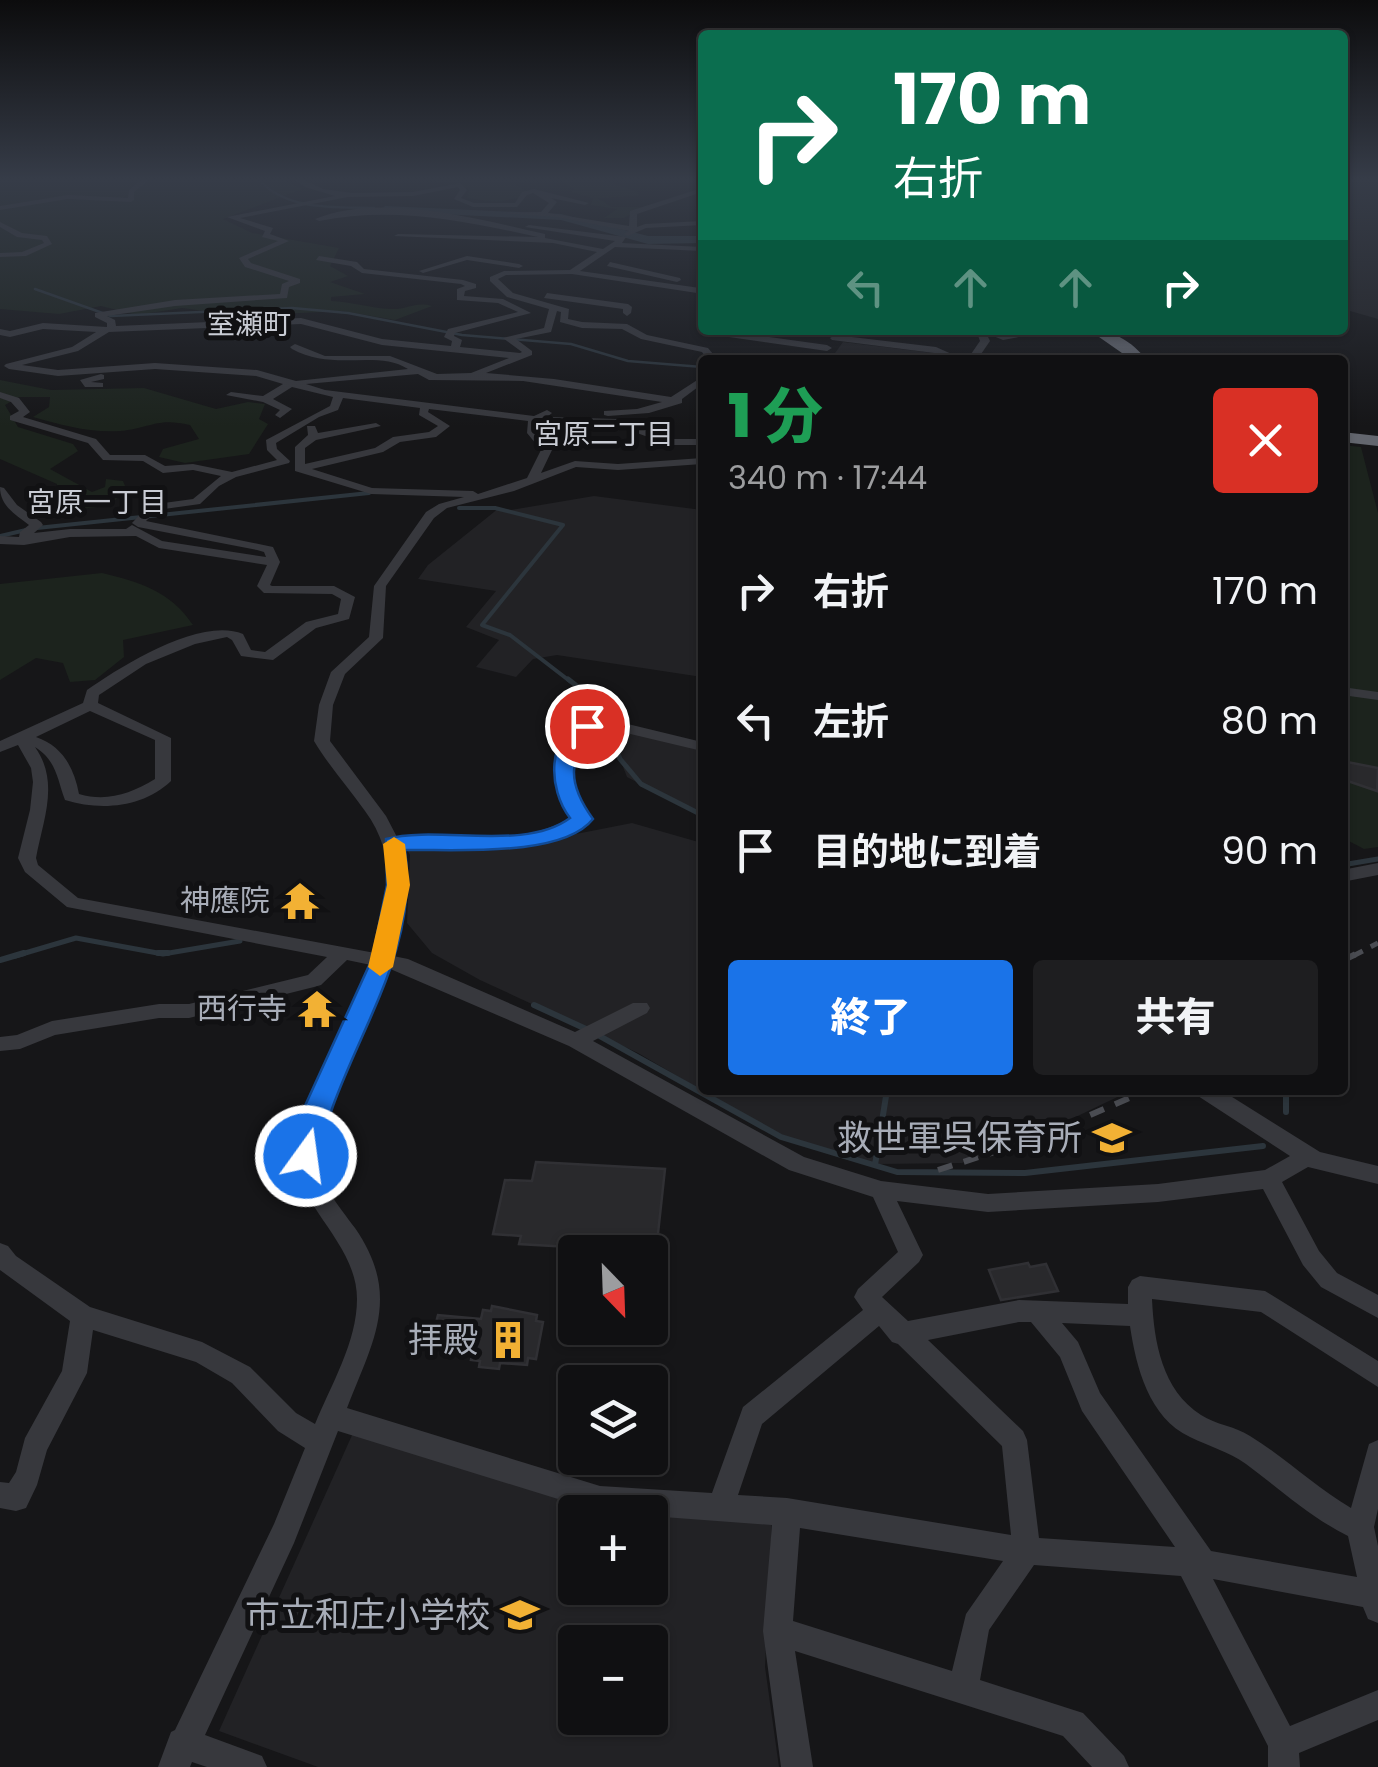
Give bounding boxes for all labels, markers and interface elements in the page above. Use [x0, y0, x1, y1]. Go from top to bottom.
text: 170 m [893, 50, 1091, 149]
icon: right [728, 70, 858, 200]
text: 右折 [893, 147, 983, 210]
icon: left [838, 260, 893, 315]
icon: ahead [943, 260, 998, 315]
icon: ahead [1048, 260, 1103, 315]
icon: right [1153, 260, 1208, 315]
district label: 室瀬町 [207, 305, 291, 344]
text: 1 分 [728, 374, 823, 458]
button: close [1213, 388, 1318, 493]
district label: 宮原二丁目 [534, 415, 674, 454]
text: 340 m · 17:44 [728, 455, 927, 500]
district label: 宮原一丁目 [27, 483, 167, 522]
icon: right [728, 563, 783, 618]
text: 170 m [1212, 564, 1318, 617]
text: 右折 [813, 565, 889, 618]
pin [545, 684, 630, 769]
icon: left [728, 693, 783, 748]
text: 80 m [1221, 694, 1318, 747]
text: 左折 [813, 695, 889, 748]
icon: arrive [560, 699, 615, 754]
icon: arrive [728, 823, 783, 878]
text: 90 m [1221, 824, 1318, 877]
text: 目的地に到着 [813, 825, 1041, 878]
place label: 神應院 [180, 879, 270, 922]
temple icon: 神應院 [279, 880, 321, 922]
button: 終了 [728, 960, 1013, 1075]
button: 共有 [1033, 960, 1318, 1075]
place label: 西行寺 [197, 987, 287, 1030]
temple icon: 西行寺 [296, 988, 338, 1030]
position arrow [254, 1104, 358, 1208]
place label: 救世軍呉保育所 [837, 1113, 1082, 1162]
school or university icon: 救世軍呉保育所 [1091, 1117, 1133, 1159]
north arrow [558, 1235, 668, 1345]
map controls [558, 1235, 668, 1735]
place label: 拝殿 [408, 1315, 478, 1364]
building icon: 拝殿 [487, 1319, 529, 1361]
button: layers [558, 1365, 668, 1475]
button: + [558, 1495, 668, 1605]
place label: 市立和庄小学校 [245, 1590, 490, 1639]
school or university icon: 市立和庄小学校 [499, 1594, 541, 1636]
button: − [558, 1625, 668, 1735]

